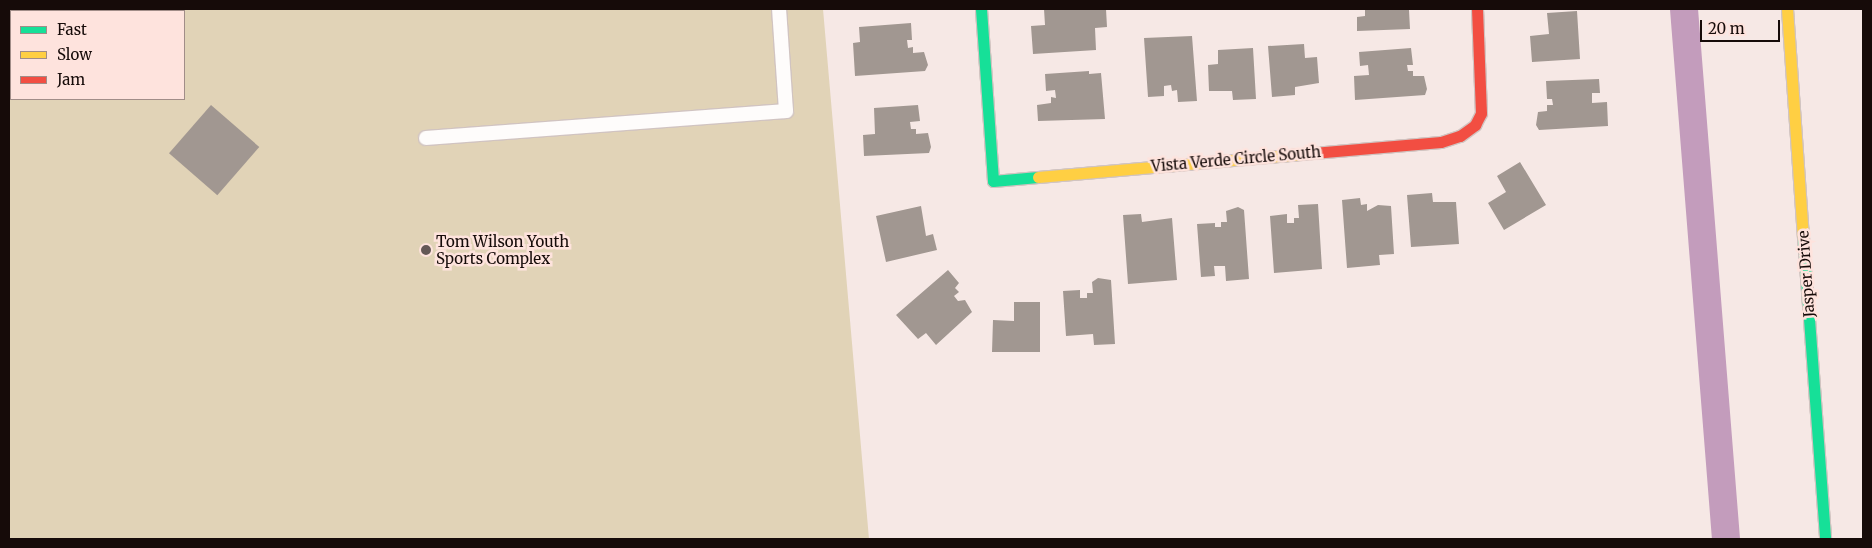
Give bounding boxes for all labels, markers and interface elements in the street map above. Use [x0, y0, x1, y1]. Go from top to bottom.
legend [10, 10, 185, 100]
scale bar [1702, 10, 1782, 42]
text: 20 m [1708, 19, 1745, 38]
text: Fast [57, 20, 87, 39]
text: Slow [57, 45, 92, 64]
text: Jam [57, 70, 85, 89]
street label: Vista Verde Circle South [1150, 143, 1322, 175]
street label: Jasper Drive [1794, 230, 1818, 318]
place label: Tom Wilson Youth Sports Complex [436, 232, 569, 267]
marker: Tom Wilson Youth Sports Complex [420, 244, 432, 256]

